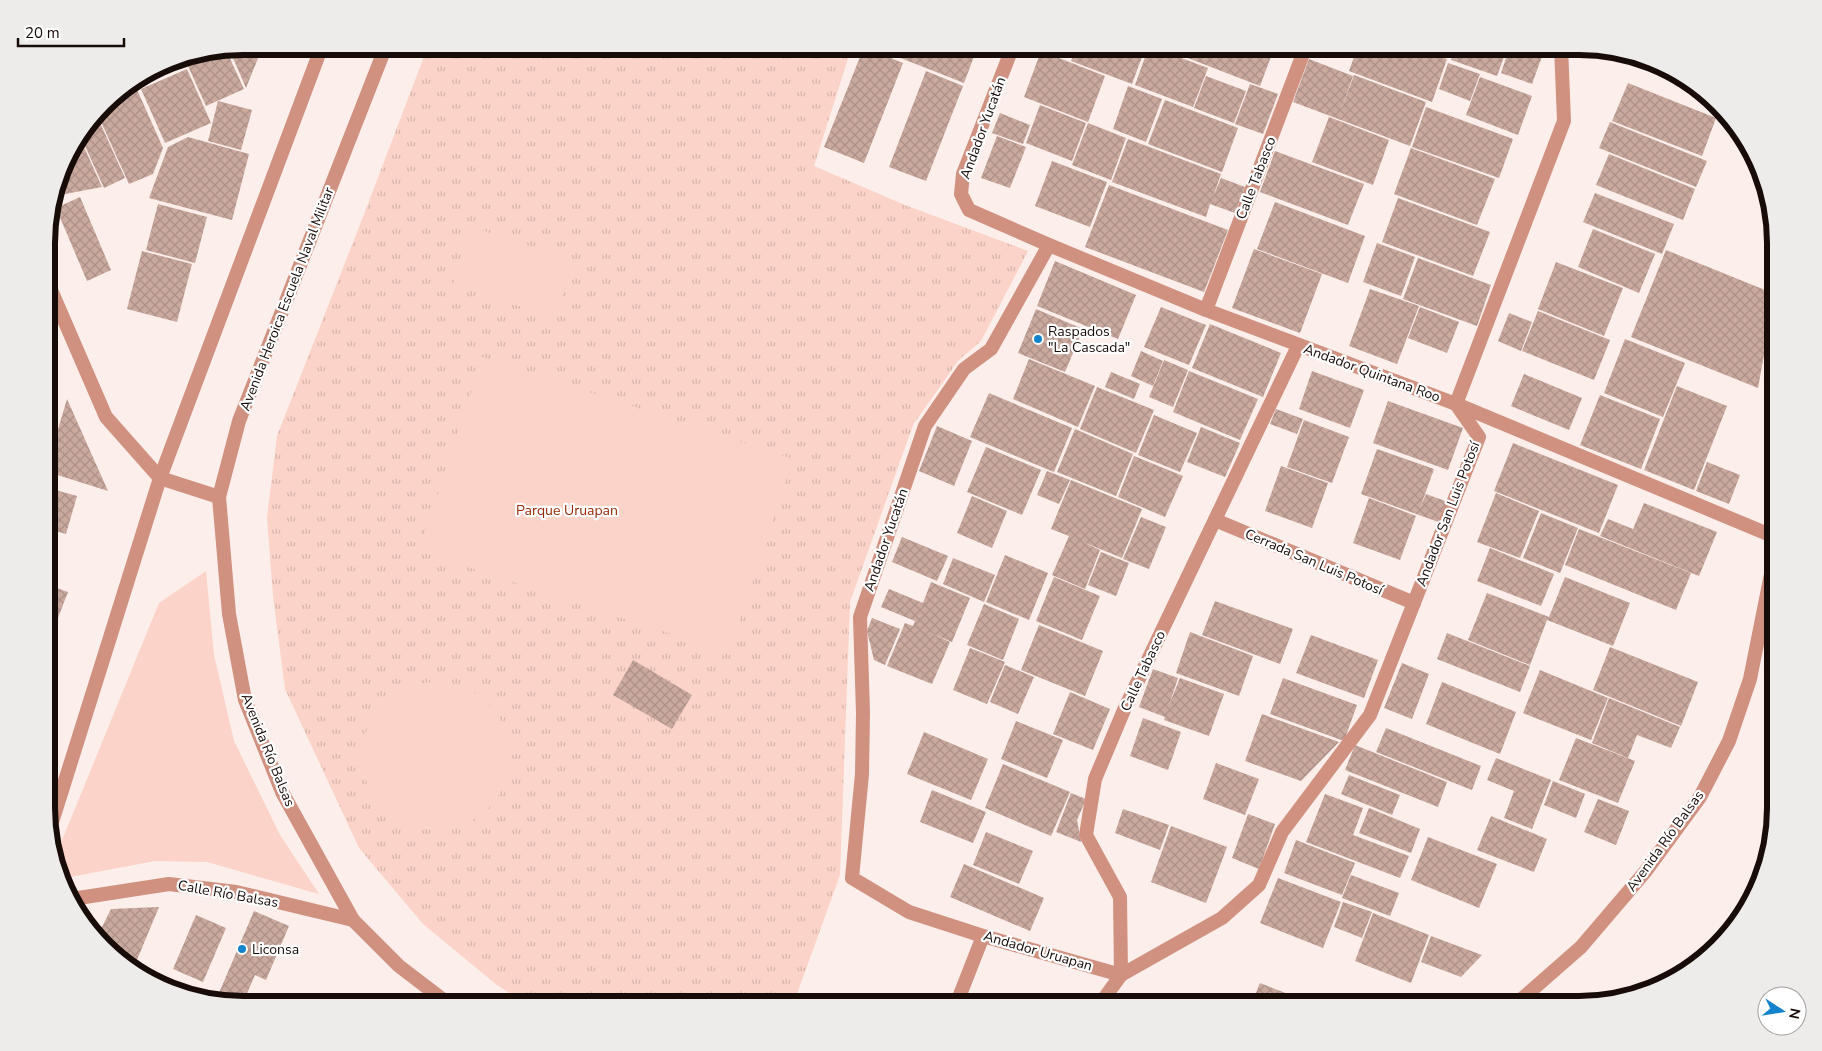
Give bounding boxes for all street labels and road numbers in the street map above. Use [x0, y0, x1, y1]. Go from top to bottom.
street label: Andador Yucatán [956, 74, 1010, 182]
street label: Calle Tabasco [1232, 134, 1281, 222]
street label: Avenida Heroica Escuela Naval Militar [236, 185, 338, 413]
street label: Andador Quintana Roo [1301, 339, 1443, 407]
street label: Andador San Luis Potosí [1412, 438, 1485, 589]
street label: Andador Yucatán [860, 486, 912, 594]
street label: Cerrada San Luis Potosí [1242, 524, 1387, 600]
street label: Calle Tabasco [1116, 627, 1170, 714]
street label: Avenida Río Balsas [237, 691, 299, 810]
street label: Avenida Río Balsas [1622, 786, 1708, 895]
street label: Calle Río Balsas [176, 876, 280, 912]
street label: Andador Uruapan [981, 926, 1095, 976]

